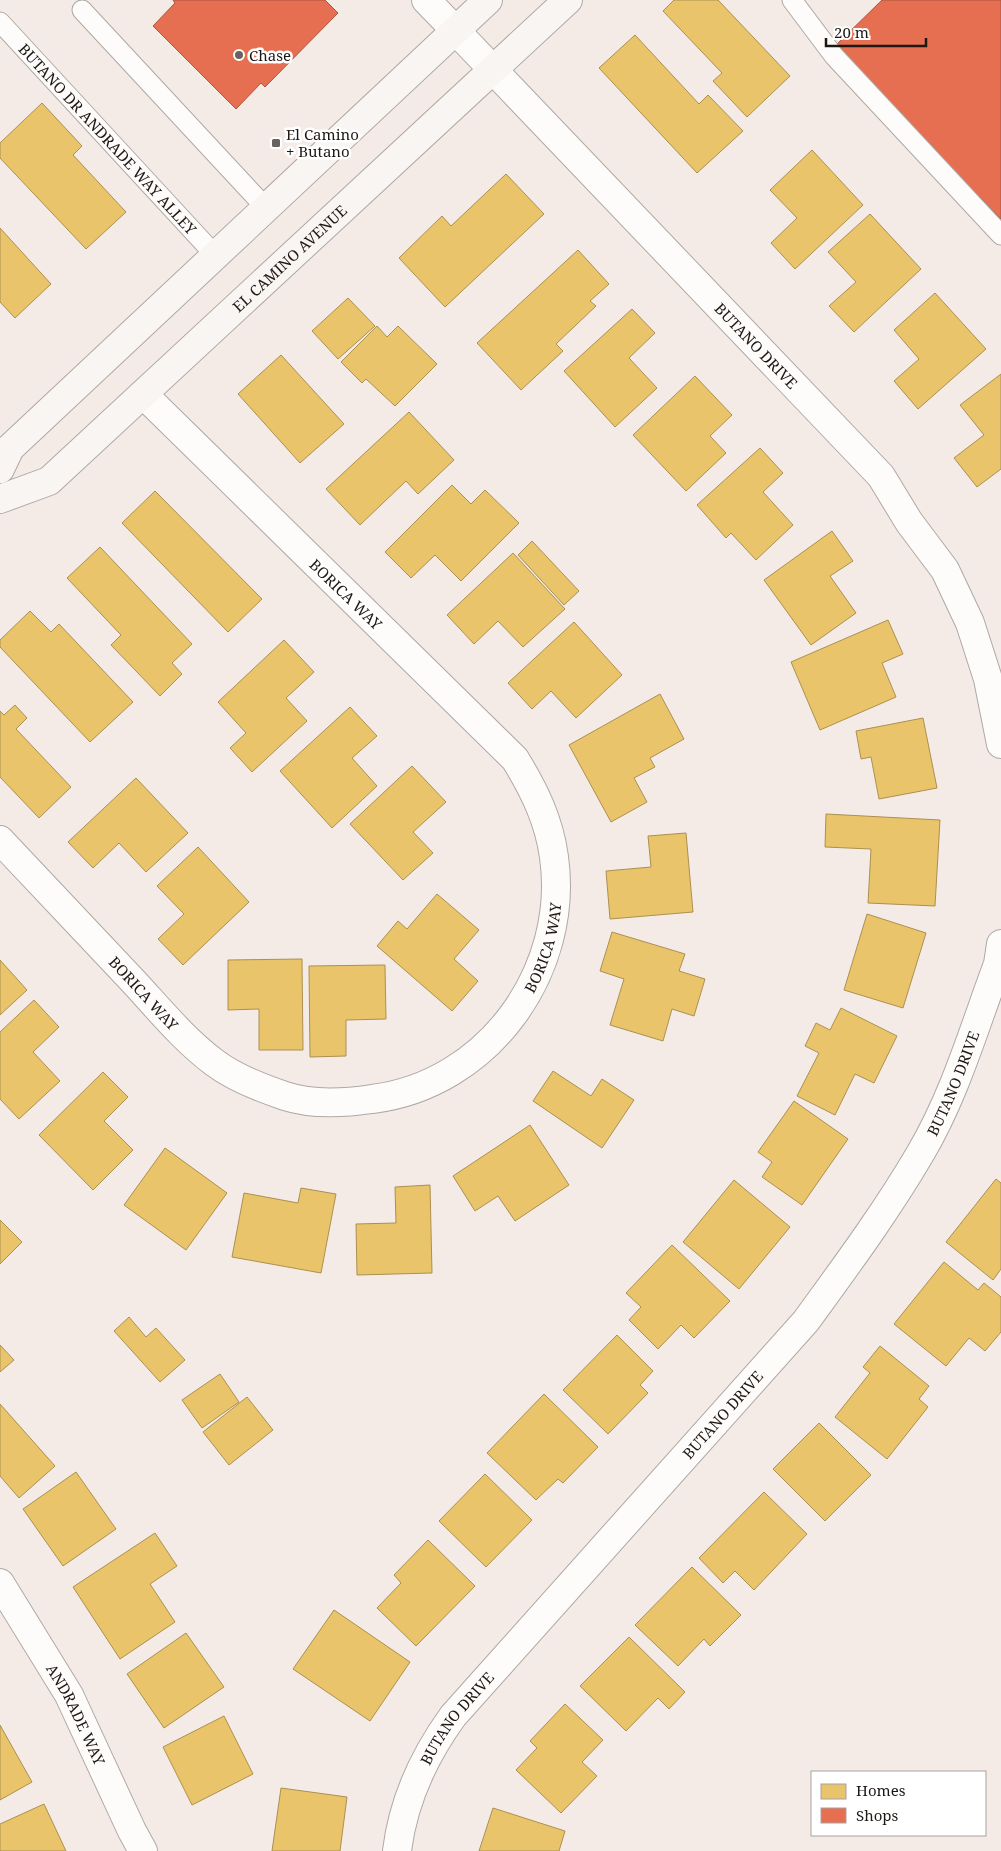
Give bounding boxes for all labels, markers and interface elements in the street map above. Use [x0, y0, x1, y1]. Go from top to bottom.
scale bar [826, 15, 926, 47]
text: 20 m [834, 22, 869, 42]
street label: BUTANO DR ANDRADE WAY ALLEY [15, 39, 201, 239]
place label: Chase [249, 45, 291, 65]
marker: Chase [233, 49, 245, 61]
place label: El Camino + Butano [286, 124, 359, 161]
marker: El Camino + Butano [270, 137, 282, 149]
street label: EL CAMINO AVENUE [228, 200, 351, 316]
street label: BUTANO DRIVE [711, 298, 802, 393]
street label: BORICA WAY [305, 554, 387, 634]
street label: BORICA WAY [519, 901, 565, 996]
street label: BORICA WAY [105, 952, 183, 1035]
street label: BUTANO DRIVE [922, 1028, 983, 1139]
street label: BUTANO DRIVE [678, 1366, 767, 1463]
street label: ANDRADE WAY [42, 1660, 110, 1769]
street label: BUTANO DRIVE [415, 1667, 498, 1768]
legend [811, 1771, 986, 1836]
text: Homes [856, 1780, 906, 1800]
text: Shops [856, 1805, 899, 1825]

